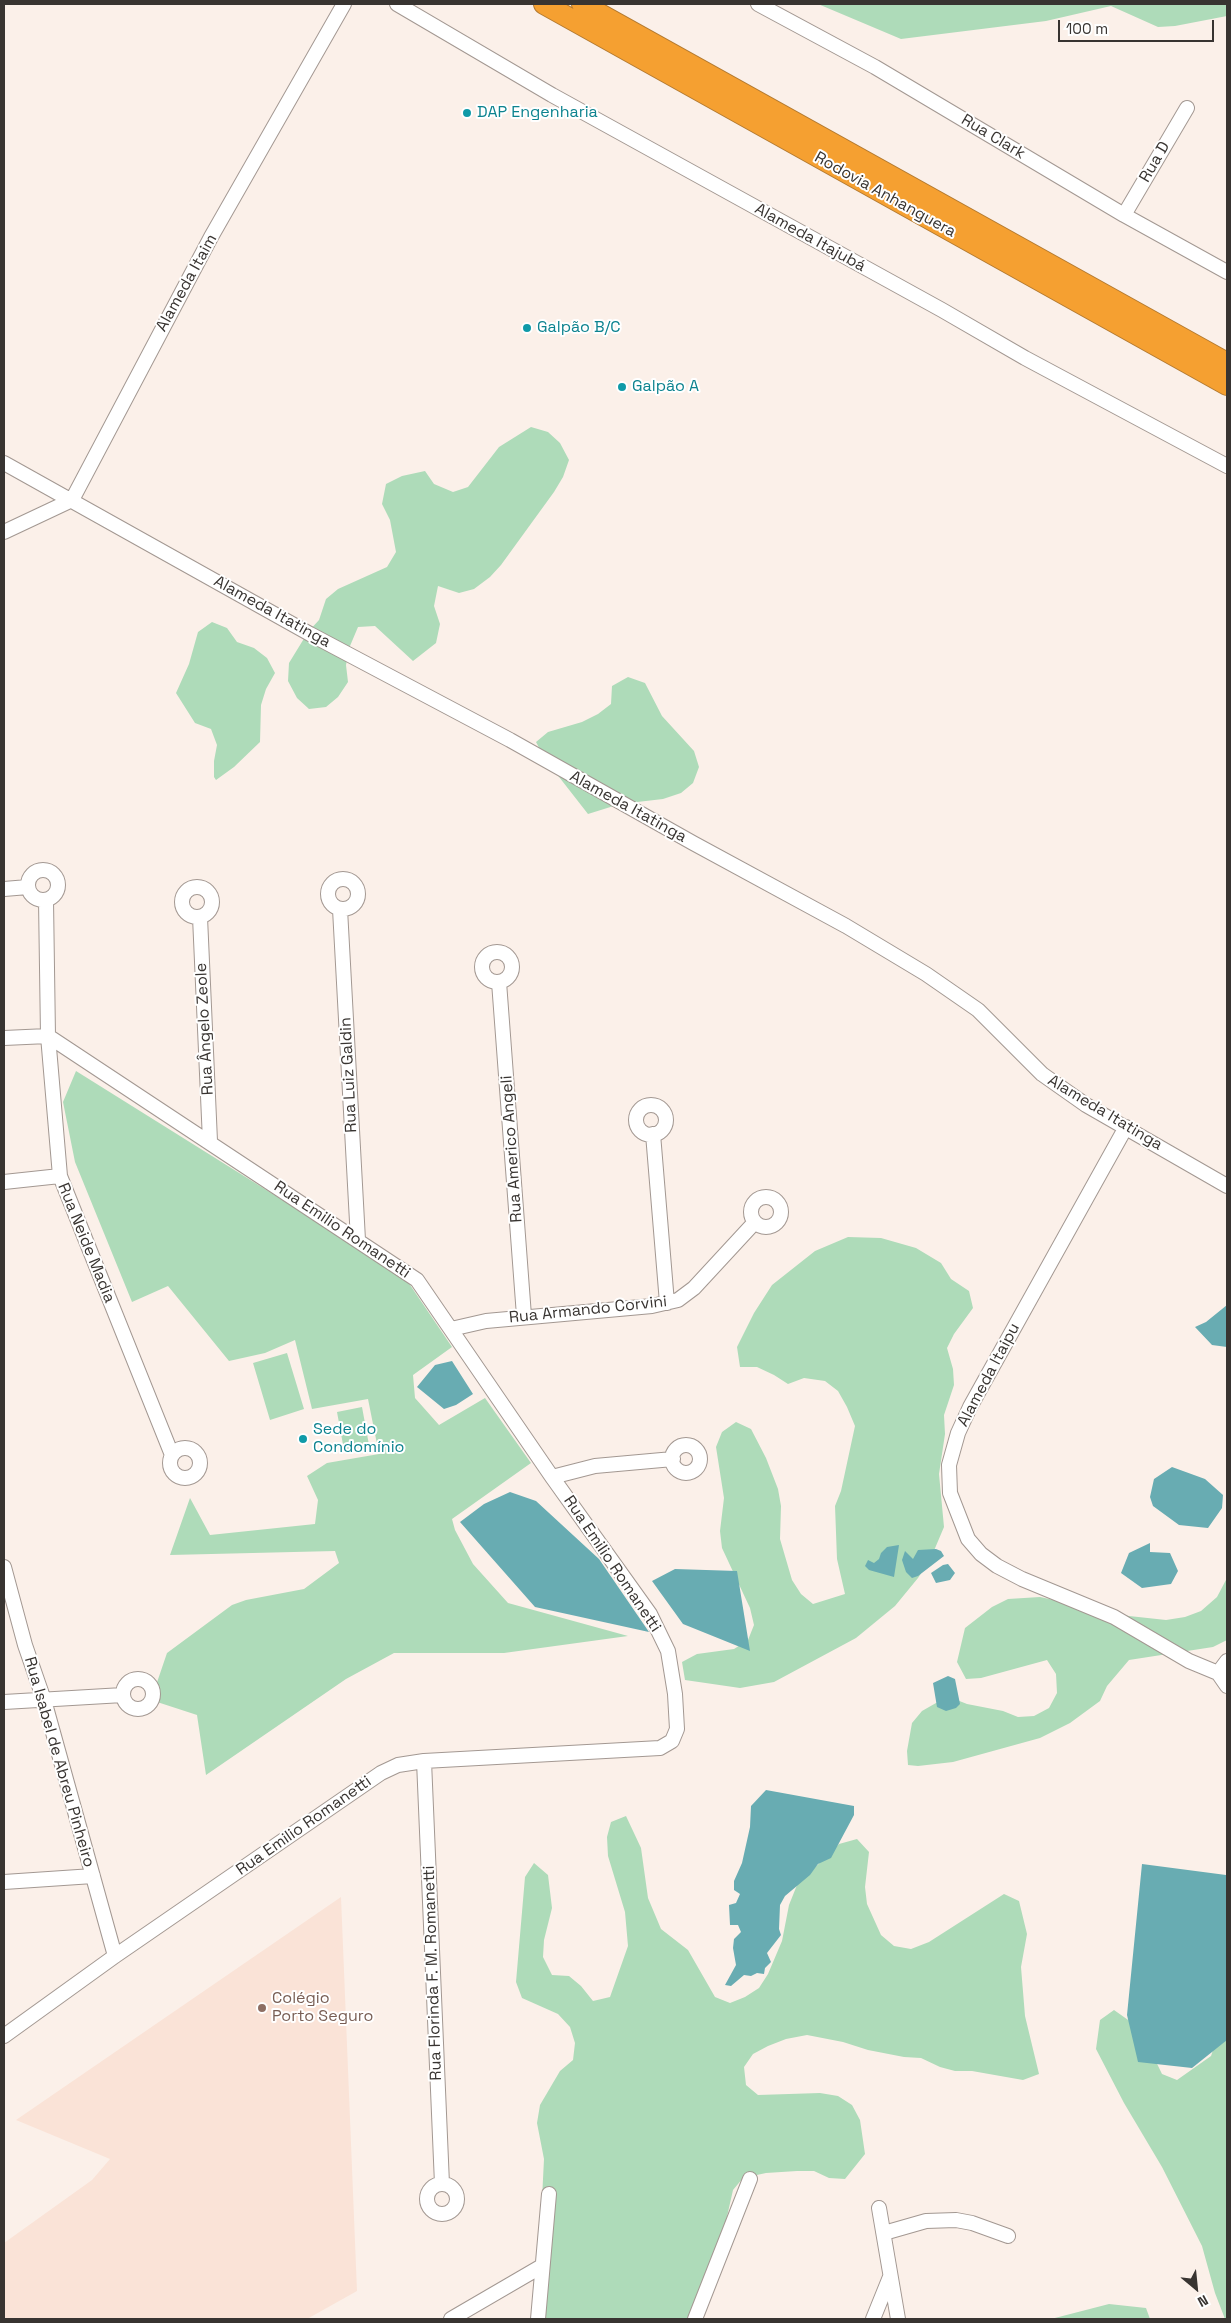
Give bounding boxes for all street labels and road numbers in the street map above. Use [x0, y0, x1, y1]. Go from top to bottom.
street label: Rua Clark [958, 110, 1028, 164]
street label: Rua D [1136, 138, 1174, 186]
street label: Rodovia Anhanguera [811, 148, 959, 242]
street label: Alameda Itajubá [751, 200, 869, 276]
street label: Alameda Itaim [152, 231, 222, 335]
street label: Alameda Itatinga [210, 572, 334, 652]
street label: Alameda Itatinga [566, 767, 690, 847]
street label: Rua Ângelo Zeole [192, 962, 218, 1096]
street label: Rua Luiz Galdin [336, 1017, 362, 1133]
street label: Alameda Itatinga [1044, 1071, 1166, 1155]
street label: Rua Americo Angeli [497, 1075, 527, 1223]
street label: Rua Emilio Romanetti [270, 1177, 414, 1283]
street label: Rua Neide Madia [53, 1180, 119, 1306]
street label: Rua Armando Corvini [508, 1292, 668, 1328]
street label: Alameda Itaipu [954, 1320, 1024, 1430]
street label: Rua Emilio Romanetti [559, 1492, 665, 1636]
street label: Rua Isabel de Abreu Pinheiro [20, 1655, 98, 1869]
street label: Rua Emilio Romanetti [233, 1772, 375, 1880]
street label: Rua Florinda F. M. Romanetti [420, 1865, 446, 2081]

